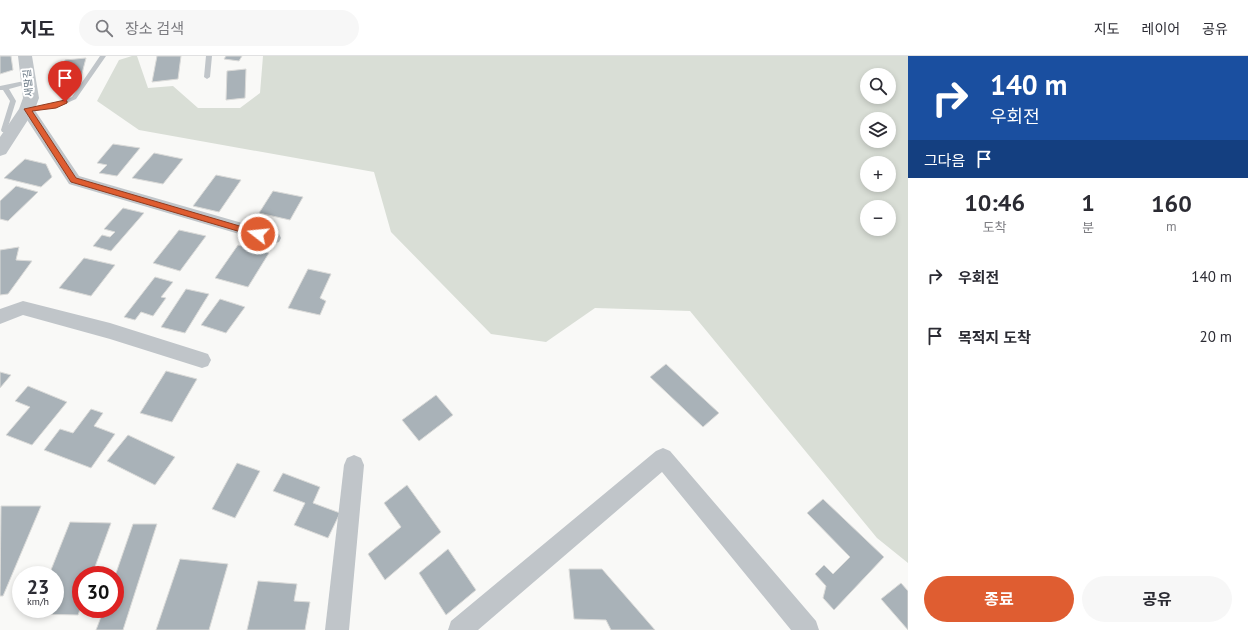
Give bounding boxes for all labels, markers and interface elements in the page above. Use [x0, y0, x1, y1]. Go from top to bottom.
search box [79, 10, 359, 46]
text: 지도 [20, 17, 55, 41]
icon: search [93, 17, 115, 39]
text: 장소 검색 [125, 19, 184, 38]
text: 지도 [1094, 20, 1120, 38]
text: 레이어 [1142, 20, 1180, 38]
text: 공유 [1202, 20, 1228, 38]
pin [48, 61, 82, 102]
text: 140 m [990, 66, 1067, 103]
icon: arrive [54, 67, 76, 89]
map controls [860, 68, 896, 236]
button: search [860, 68, 896, 104]
street label: 새말길 [20, 69, 36, 97]
icon: right [924, 72, 976, 124]
text: 우회전 [990, 105, 1040, 128]
button: layers [860, 112, 896, 148]
icon: arrive [973, 148, 995, 170]
text: 그다음 [924, 151, 965, 170]
button: + [860, 156, 896, 192]
text: 10:46 [964, 187, 1025, 218]
text: 1 [1081, 187, 1095, 218]
text: 160 [1151, 188, 1192, 219]
button: − [860, 200, 896, 236]
position arrow [237, 213, 279, 255]
text: m [1166, 218, 1177, 235]
text: 도착 [983, 219, 1007, 236]
text: 분 [1082, 219, 1094, 236]
icon: right [924, 265, 946, 287]
text: 140 m [1191, 267, 1232, 286]
text: 우회전 [958, 268, 999, 287]
icon: arrive [924, 325, 946, 347]
text: 20 m [1199, 327, 1232, 346]
text: 목적지 도착 [958, 328, 1031, 347]
speed limit sign: 30 [72, 566, 124, 618]
text: 23 [27, 574, 49, 600]
button: 종료 [924, 576, 1074, 622]
button: 공유 [1082, 576, 1232, 622]
text: km/h [27, 595, 49, 608]

